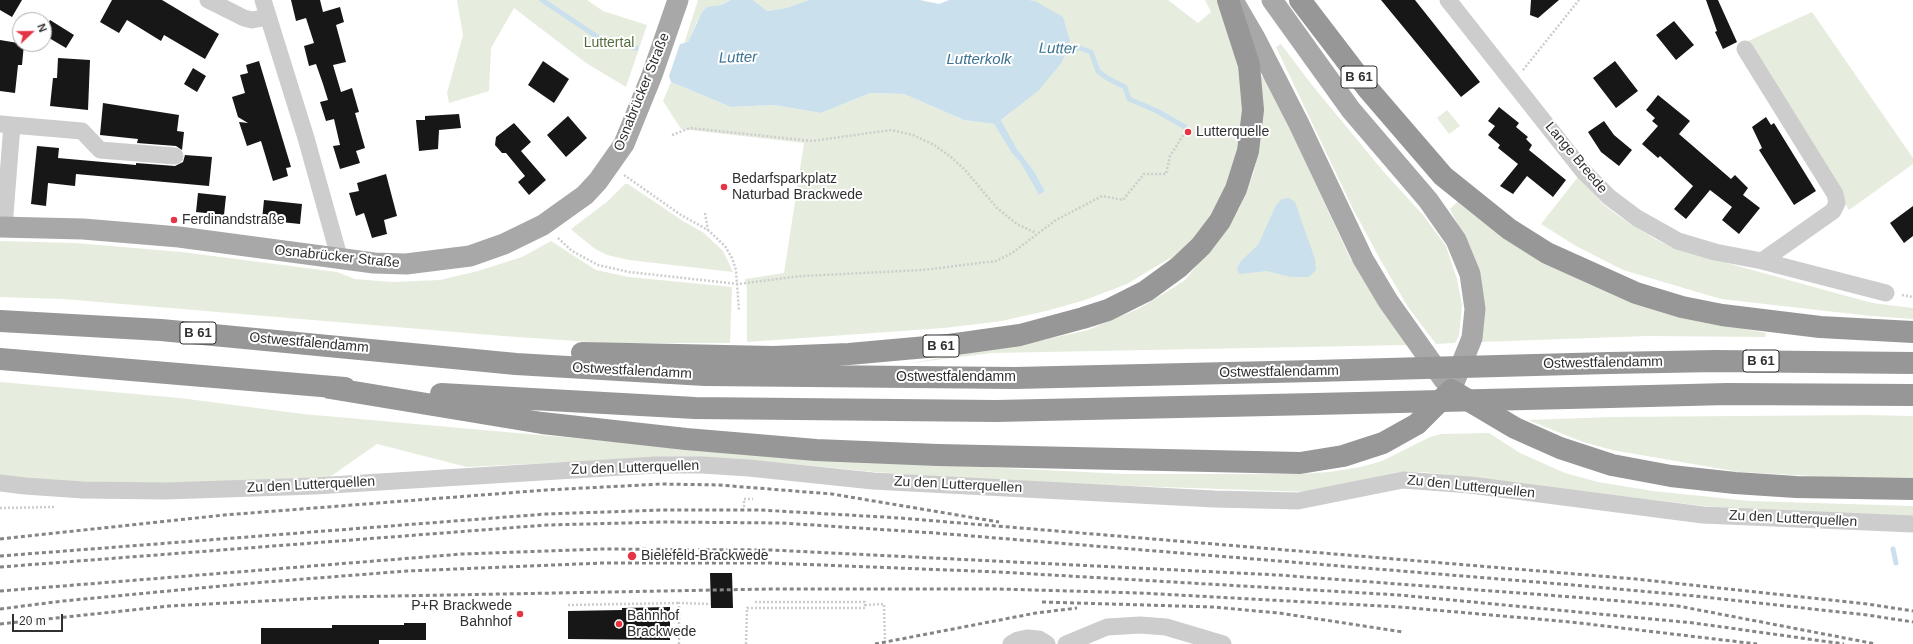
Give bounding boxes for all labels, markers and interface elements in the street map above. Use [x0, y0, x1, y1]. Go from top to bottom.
north arrow [12, 12, 52, 52]
text: N [35, 22, 49, 34]
street label: Osnabrücker Straße [611, 30, 673, 154]
park label: Luttertal [584, 35, 634, 51]
water label: Lutter [1039, 40, 1077, 58]
water label: Lutter [719, 48, 757, 68]
water label: Lutterkolk [946, 51, 1012, 69]
road number: B 61 [1341, 66, 1377, 88]
street label: Lange Breede [1541, 119, 1611, 197]
place label: Lutterquelle [1196, 124, 1269, 140]
marker: Lutterquelle [1183, 127, 1193, 137]
place label: Bedarfsparkplatz Naturbad Brackwede [732, 171, 863, 204]
marker: Bedarfsparkplatz Naturbad Brackwede [719, 182, 729, 192]
place label: Ferdinandstraße [182, 212, 285, 228]
marker: Ferdinandstraße [169, 215, 179, 225]
street label: Osnabrücker Straße [273, 242, 401, 272]
road number: B 61 [180, 322, 216, 344]
street label: Ostwestfalendamm [249, 329, 369, 357]
road number: B 61 [923, 335, 959, 357]
road number: B 61 [1743, 350, 1779, 372]
street label: Ostwestfalendamm [1543, 354, 1663, 372]
street label: Ostwestfalendamm [572, 359, 692, 383]
street label: Ostwestfalendamm [1219, 363, 1339, 381]
street label: Ostwestfalendamm [896, 369, 1016, 385]
street label: Zu den Lutterquellen [571, 457, 699, 479]
street label: Zu den Lutterquellen [1406, 472, 1536, 502]
street label: Zu den Lutterquellen [246, 473, 376, 497]
street label: Zu den Lutterquellen [893, 473, 1023, 497]
street label: Zu den Lutterquellen [1728, 507, 1858, 531]
place label: Bielefeld-Brackwede [641, 548, 769, 564]
marker: Bielefeld-Brackwede [626, 550, 638, 562]
place label: P+R Brackwede Bahnhof [411, 598, 512, 630]
scale bar [14, 606, 65, 632]
place label: Bahnhof Brackwede [627, 608, 696, 640]
marker: P+R Brackwede Bahnhof [515, 609, 525, 619]
text: 20 m [19, 614, 46, 628]
marker: Bahnhof Brackwede [614, 619, 624, 629]

